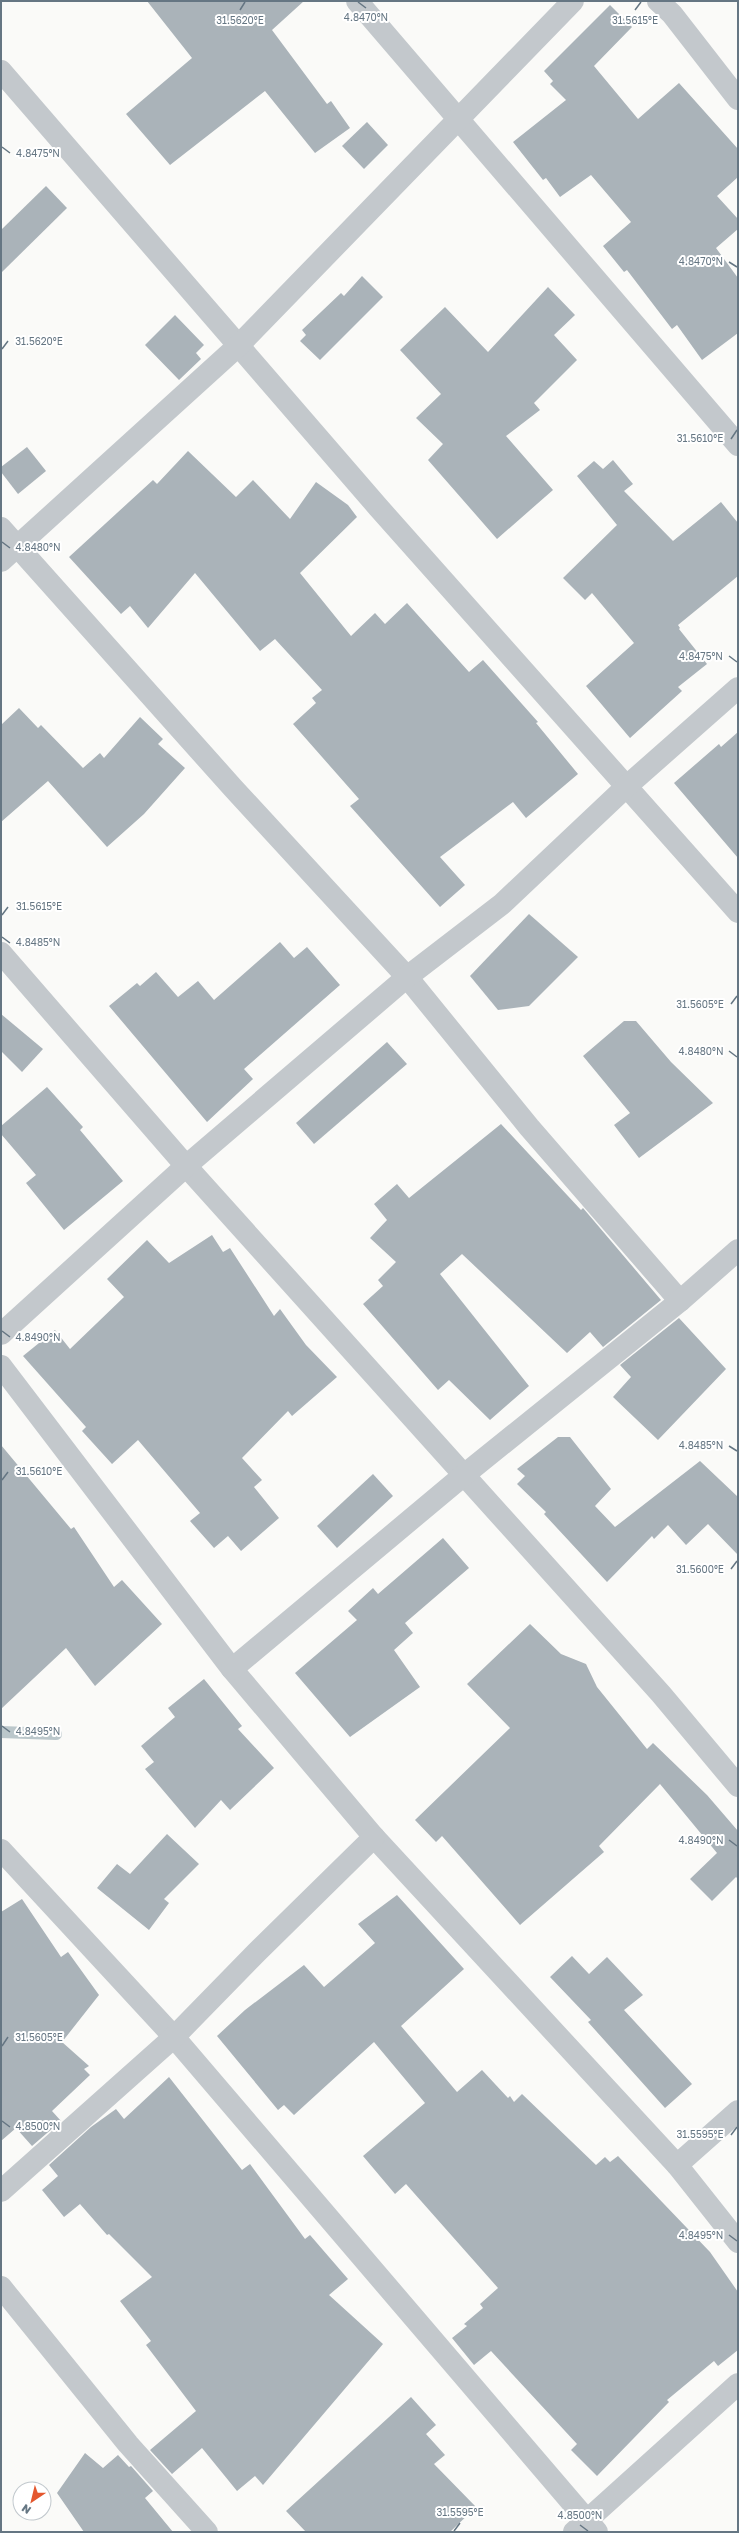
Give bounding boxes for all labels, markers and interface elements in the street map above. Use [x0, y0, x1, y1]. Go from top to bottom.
text: 4.8470°N [344, 11, 388, 23]
text: 31.5620°E [216, 14, 264, 26]
text: 31.5615°E [612, 14, 658, 26]
text: 4.8475°N [16, 147, 60, 159]
text: 4.8470°N [679, 255, 723, 267]
text: 31.5620°E [15, 335, 63, 347]
text: 31.5610°E [677, 432, 723, 444]
text: 4.8480°N [15, 541, 61, 553]
text: 4.8475°N [679, 650, 723, 662]
text: 31.5615°E [16, 900, 62, 912]
text: 4.8485°N [16, 936, 60, 948]
text: 31.5605°E [676, 998, 724, 1010]
text: 4.8480°N [678, 1045, 724, 1057]
text: 4.8490°N [15, 1331, 61, 1343]
text: 4.8485°N [679, 1439, 723, 1451]
text: 31.5610°E [16, 1465, 62, 1477]
text: 31.5600°E [676, 1563, 724, 1575]
text: 4.8495°N [16, 1725, 60, 1737]
text: 4.8490°N [678, 1834, 724, 1846]
text: 31.5605°E [15, 2031, 63, 2043]
text: 4.8500°N [16, 2120, 60, 2132]
text: 31.5595°E [676, 2128, 724, 2140]
text: 4.8495°N [679, 2229, 723, 2241]
north arrow [12, 2481, 52, 2521]
text: N [19, 2502, 33, 2517]
text: 31.5595°E [436, 2506, 484, 2518]
text: 4.8500°N [558, 2509, 602, 2521]

